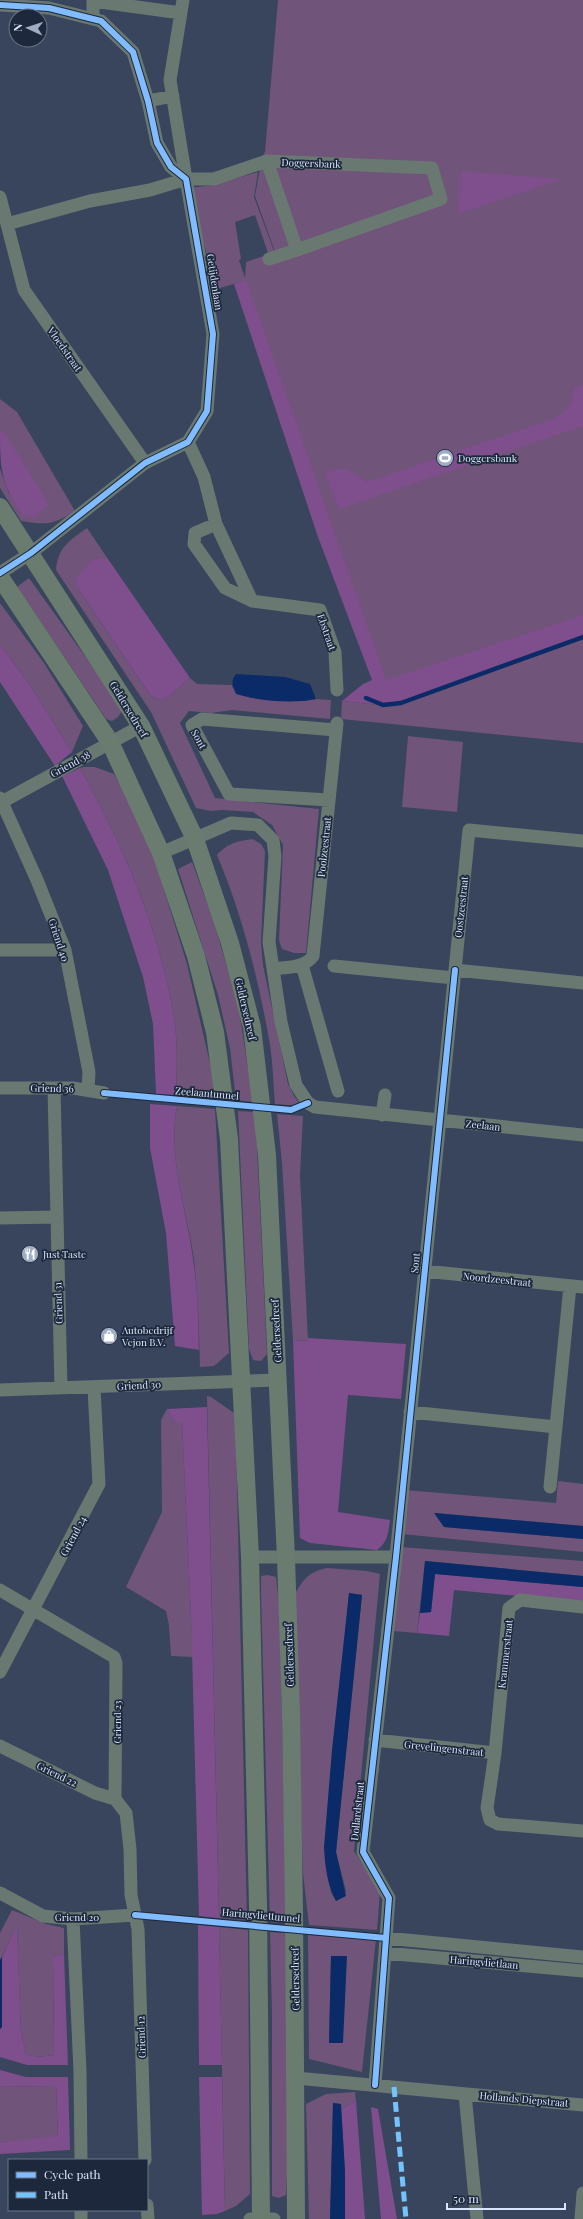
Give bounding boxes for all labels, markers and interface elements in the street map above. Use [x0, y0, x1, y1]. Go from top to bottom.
north arrow [8, 8, 48, 48]
text: N [10, 23, 25, 32]
street label: Doggersbank [281, 155, 341, 171]
street label: Getijdenlaan [204, 253, 226, 311]
street label: Vloedstraat [44, 323, 86, 374]
sports icon: Doggersbank [435, 448, 455, 468]
place label: Doggersbank [458, 451, 518, 465]
street label: Ebstraat [314, 612, 340, 653]
street label: Geldersedreef [107, 678, 152, 740]
street label: Sont [188, 727, 210, 752]
street label: Griend 38 [48, 747, 92, 781]
street label: Poolzeestraat [314, 816, 334, 878]
street label: Oostzeestraat [451, 875, 471, 938]
street label: Griend 40 [45, 917, 73, 963]
street label: Geldersedreef [232, 977, 260, 1042]
street label: Griend 36 [30, 1081, 74, 1095]
street label: Zeelaantunnel [175, 1083, 240, 1103]
street label: Zeelaan [465, 1116, 501, 1134]
restaurant icon: Just Taste [20, 1244, 40, 1264]
place label: Just Taste [42, 1247, 86, 1261]
street label: Sont [407, 1252, 423, 1274]
street label: Noordzeestraat [462, 1268, 532, 1290]
street label: Griend 31 [50, 1281, 66, 1324]
street label: Geldersedreef [267, 1298, 285, 1363]
place label: Autobedrijf Vejon B.V. [121, 1323, 173, 1349]
shop icon: Autobedrijf Vejon B.V. [99, 1326, 119, 1346]
street label: Griend 30 [117, 1377, 161, 1393]
street label: Griend 24 [57, 1513, 89, 1558]
street label: Krammerstraat [494, 1618, 516, 1689]
street label: Geldersedreef [281, 1622, 297, 1687]
street label: Griend 23 [110, 1700, 124, 1744]
street label: Grevelingenstraat [403, 1737, 485, 1759]
street label: Griend 22 [34, 1758, 80, 1790]
street label: Dollardstraat [347, 1780, 367, 1841]
street label: Haringvliettunnel [221, 1905, 301, 1925]
street label: Griend 20 [55, 1910, 99, 1924]
street label: Geldersedreef [287, 1947, 303, 2011]
street label: Haringvlietlaan [449, 1952, 519, 1972]
street label: Griend 12 [133, 2015, 149, 2058]
street label: Hollands Diepstraat [479, 2088, 569, 2110]
legend [8, 2159, 148, 2211]
text: Cycle path [44, 2166, 101, 2182]
scale bar [447, 2185, 565, 2211]
text: Path [44, 2186, 68, 2202]
text: 50 m [453, 2190, 479, 2206]

